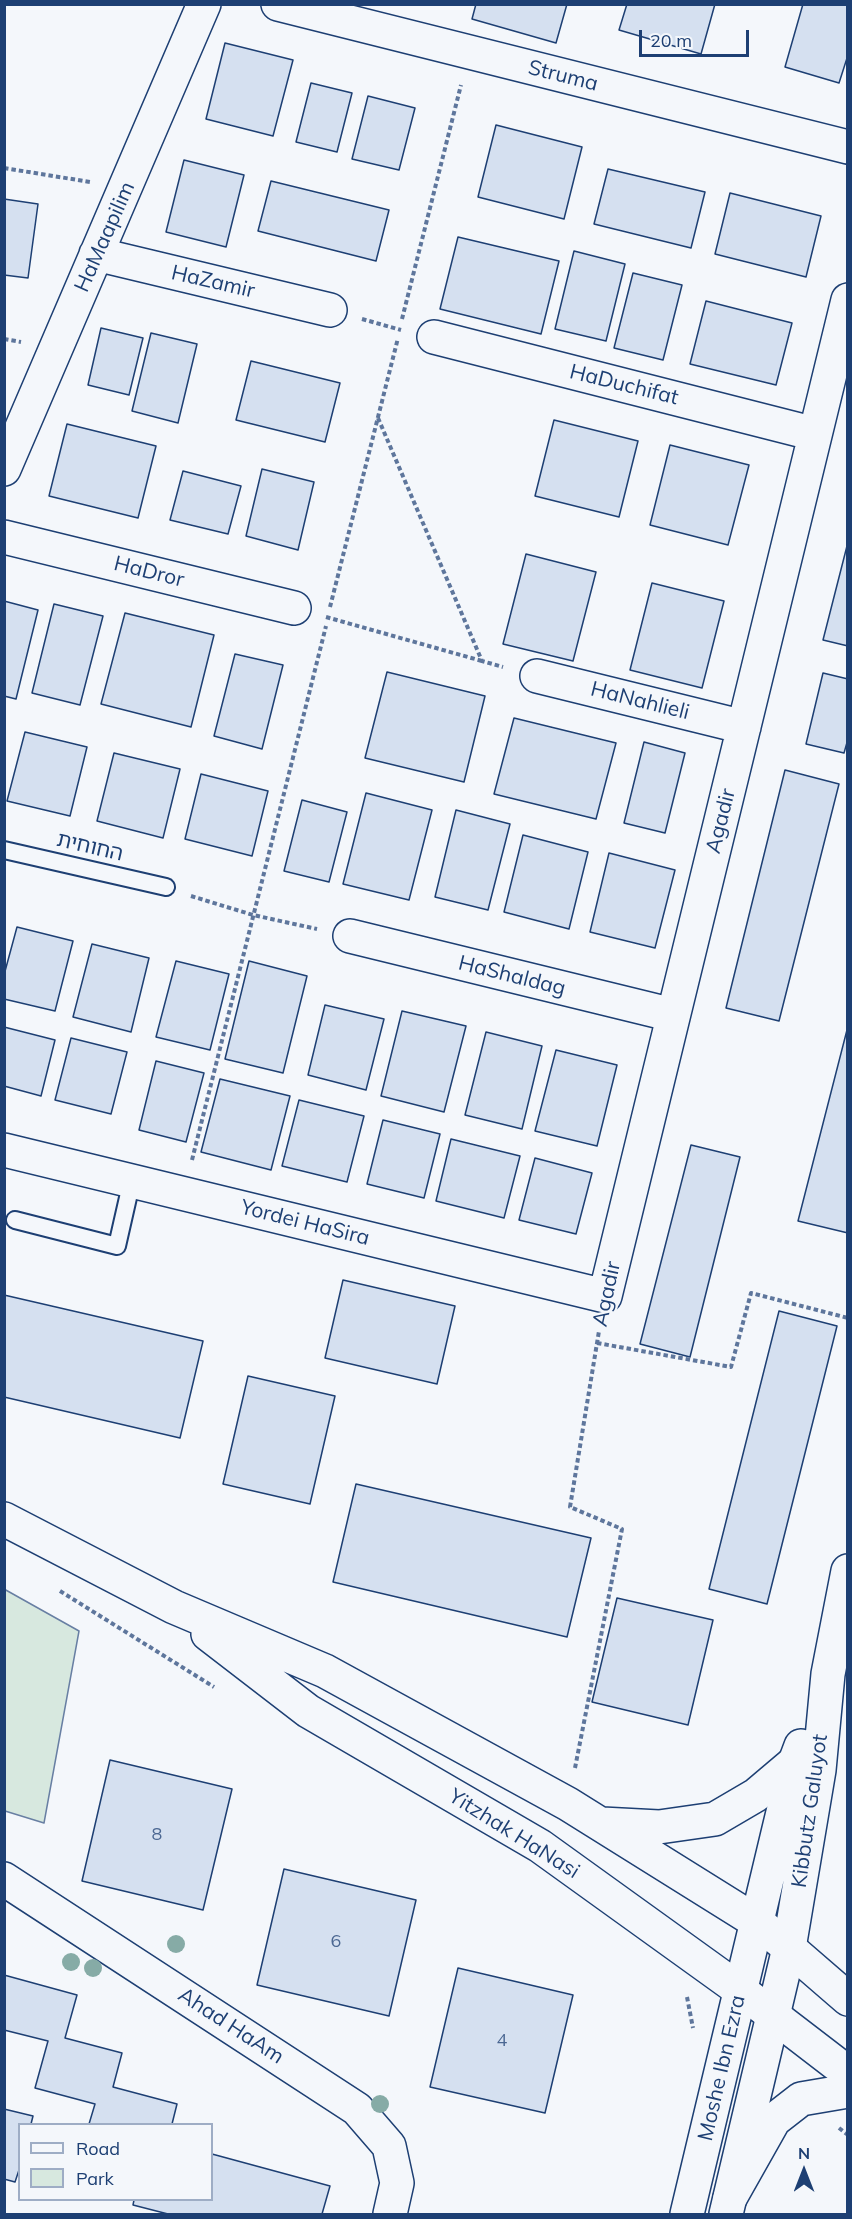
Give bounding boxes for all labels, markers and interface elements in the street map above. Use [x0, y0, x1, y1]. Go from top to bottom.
scale bar [642, 18, 752, 56]
text: 20 m [650, 29, 692, 52]
street label: Struma [525, 55, 601, 97]
street label: HaMaapilim [70, 178, 140, 296]
street label: HaZamir [169, 260, 257, 304]
street label: HaDuchifat [567, 359, 681, 411]
street label: HaDror [111, 551, 187, 593]
street label: HaNahlieli [588, 677, 692, 725]
street label: Agadir [701, 786, 741, 856]
street label: החוחית [54, 827, 126, 867]
street label: HaShaldag [456, 951, 568, 1001]
street label: Yordei HaSira [238, 1195, 372, 1251]
street label: Agadir [588, 1259, 626, 1329]
street label: Kibbutz Galuyot [787, 1733, 833, 1889]
street label: Yitzhak HaNasi [444, 1784, 584, 1884]
house number: 8 [152, 1824, 162, 1846]
house number: 6 [331, 1931, 341, 1953]
street label: Ahad HaAm [173, 1982, 289, 2070]
street label: Moshe Ibn Ezra [693, 1993, 751, 2143]
house number: 4 [497, 2030, 507, 2052]
legend [18, 2123, 213, 2201]
text: Road [76, 2137, 120, 2160]
north arrow [774, 2141, 834, 2201]
text: N [798, 2143, 810, 2163]
text: Park [76, 2167, 114, 2190]

